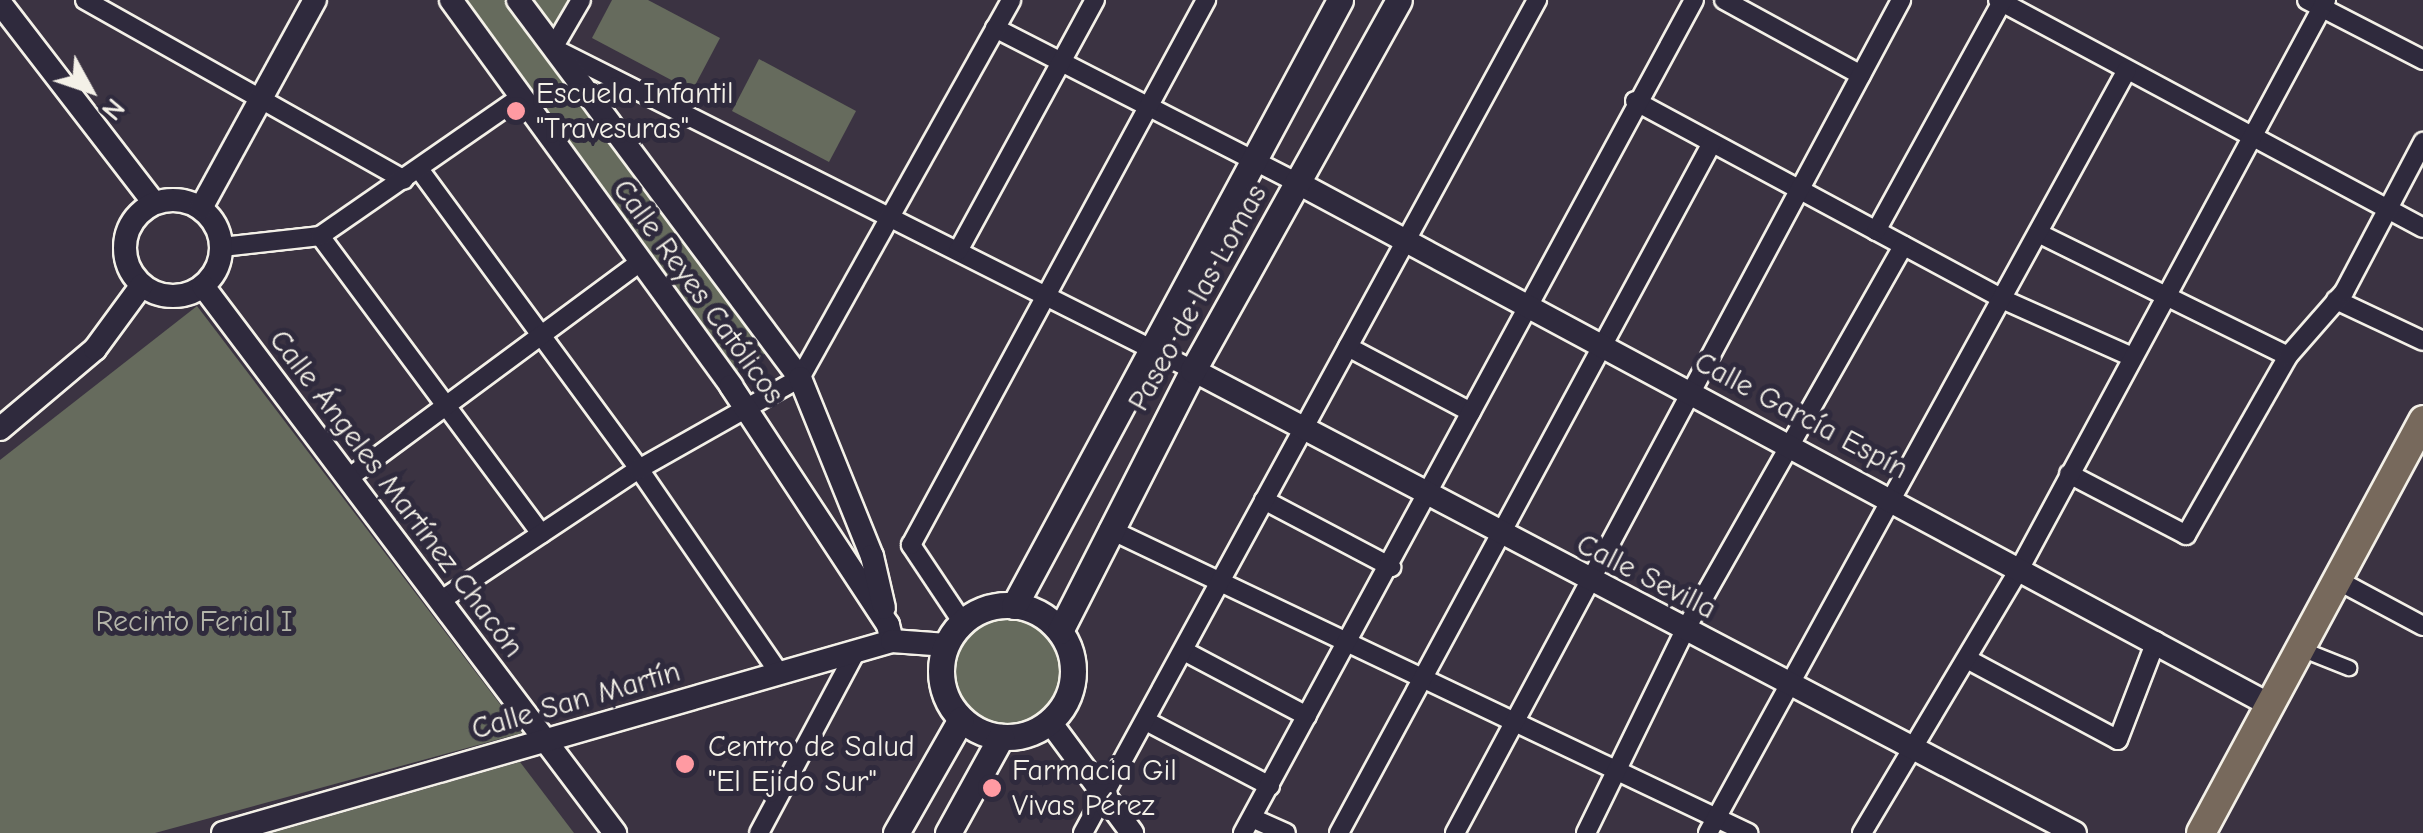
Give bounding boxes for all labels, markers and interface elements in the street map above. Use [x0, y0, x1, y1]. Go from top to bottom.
north arrow [40, 40, 140, 140]
place label: Escuela Infantil "Travesuras" [536, 76, 734, 146]
text: N [95, 92, 131, 127]
marker: Escuela Infantil "Travesuras" [505, 100, 527, 122]
street label: Calle Reyes Católicos [605, 173, 791, 411]
street label: Paseo de las Lomas [1121, 179, 1275, 417]
street label: Calle Ángeles Martínez Chacón [261, 323, 531, 665]
street label: Calle García Espín [1688, 345, 1914, 487]
street label: Calle Sevilla [1570, 527, 1722, 627]
park label: Recinto Ferial I [95, 604, 293, 640]
street label: Calle San Martín [468, 654, 684, 748]
place label: Centro de Salud "El Ejido Sur" [708, 729, 915, 800]
marker: Centro de Salud "El Ejido Sur" [672, 751, 698, 777]
place label: Farmacia Gil Vivas Pérez [1012, 753, 1177, 824]
marker: Farmacia Gil Vivas Pérez [981, 777, 1003, 799]

